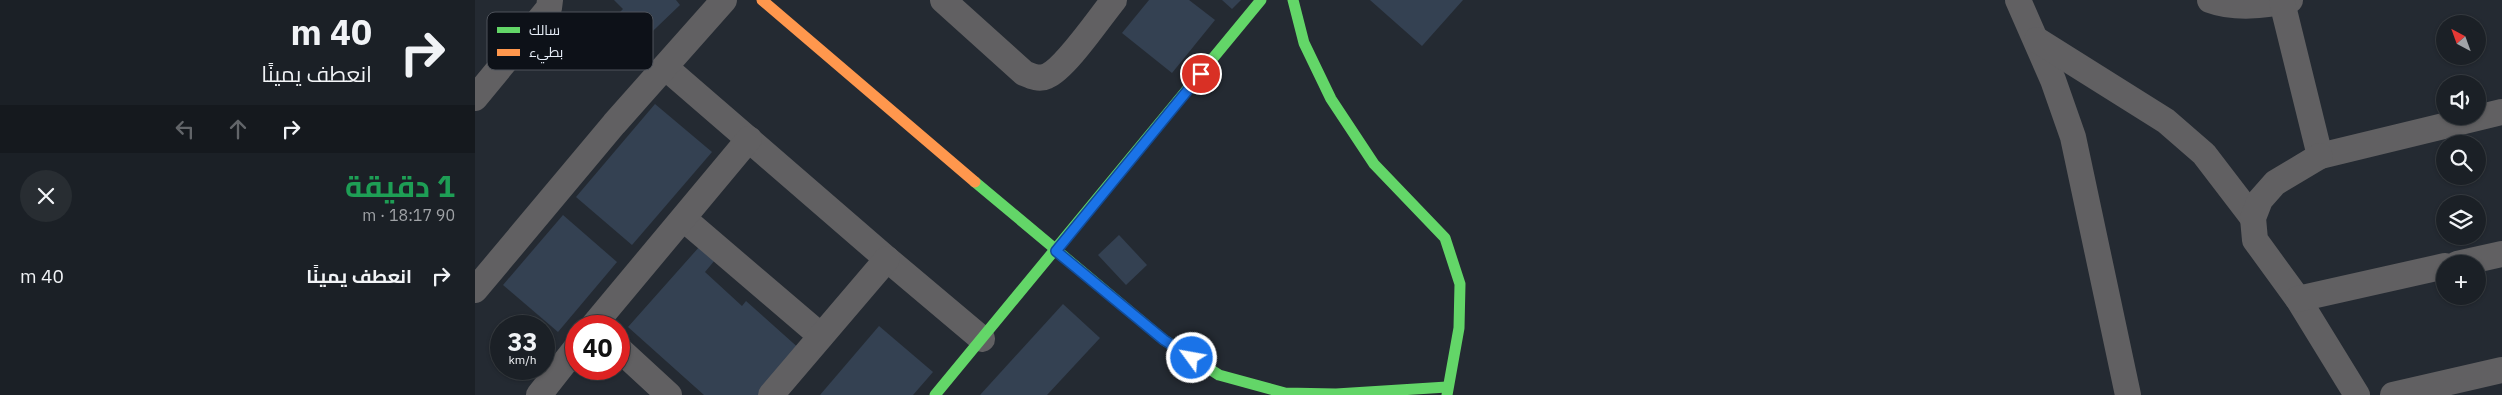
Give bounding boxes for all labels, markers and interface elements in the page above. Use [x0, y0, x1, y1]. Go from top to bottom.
text: 40 m [290, 9, 372, 55]
legend [487, 12, 653, 70]
north arrow [2436, 15, 2486, 65]
map controls [2436, 15, 2486, 305]
icon: right [390, 20, 455, 85]
text: سالك [529, 21, 560, 39]
text: بطيء [529, 43, 563, 64]
pin [1180, 53, 1222, 95]
text: انعطف يمينًا [261, 59, 372, 88]
icon: arrive [1187, 60, 1215, 88]
button: sound [2436, 75, 2486, 125]
icon: left [171, 115, 199, 143]
icon: ahead [224, 115, 252, 143]
icon: right [277, 115, 305, 143]
button: search [2436, 135, 2486, 185]
text: 1 دقيقة [345, 166, 455, 205]
button: close [20, 170, 72, 222]
button: layers [2436, 195, 2486, 245]
text: 90 m · 18:17 [362, 205, 455, 225]
button: + [2436, 255, 2486, 305]
icon: right [427, 262, 455, 290]
text: 40 m [20, 264, 64, 288]
text: انعطف يمينًا [306, 264, 412, 288]
speed limit sign: 40 [565, 315, 630, 380]
text: 33 [507, 325, 538, 358]
position arrow [1165, 331, 1217, 383]
text: km/h [508, 352, 537, 367]

